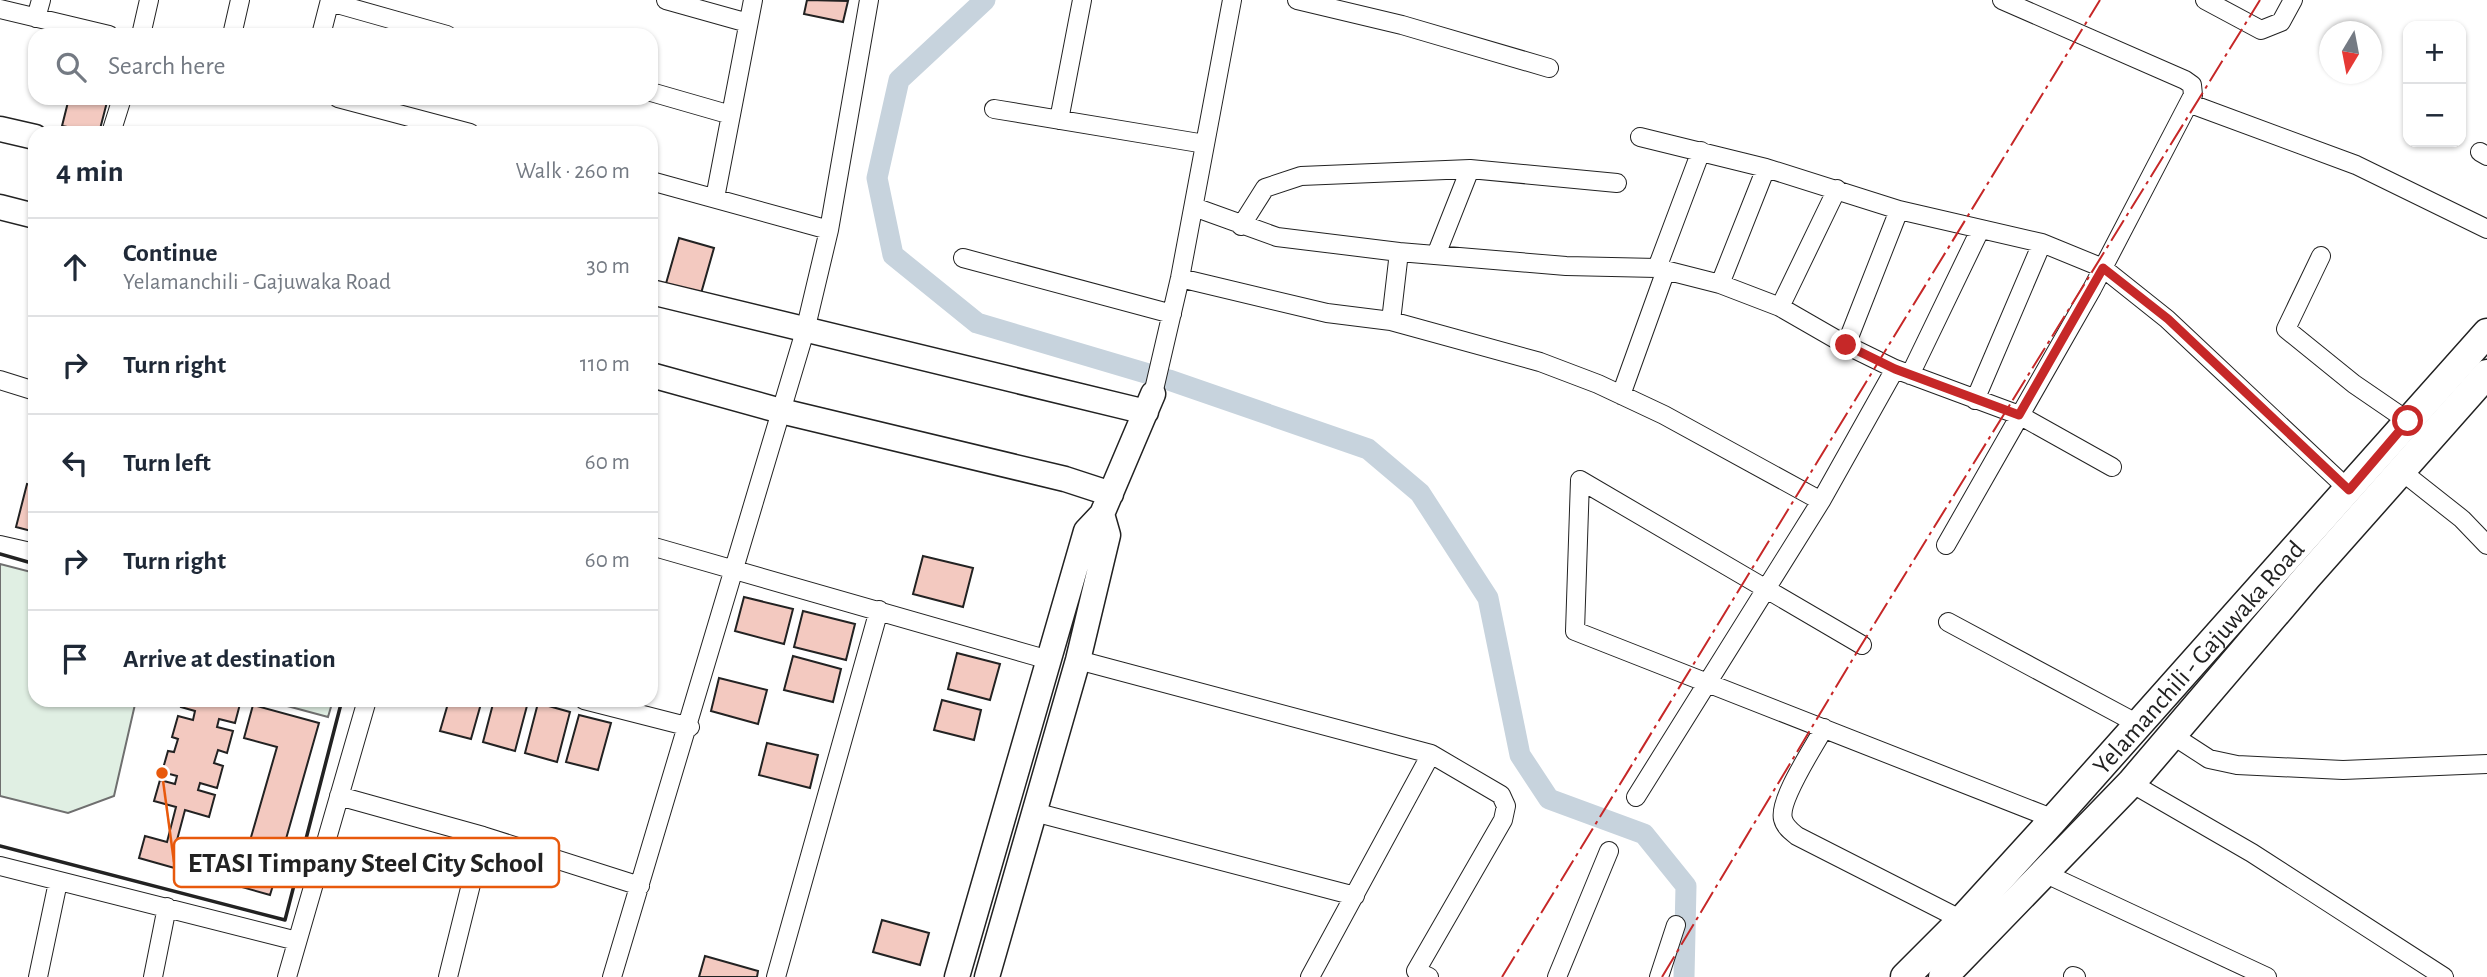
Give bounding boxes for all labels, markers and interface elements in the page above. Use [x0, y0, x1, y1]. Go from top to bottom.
north arrow [2319, 21, 2382, 84]
map controls [2403, 21, 2466, 147]
button: + [2403, 21, 2466, 84]
search box [28, 28, 658, 105]
icon: search [52, 48, 90, 86]
text: Search here [108, 53, 226, 79]
button: − [2403, 84, 2466, 147]
text: 4 min [56, 157, 124, 187]
text: Walk · 260 m [515, 160, 630, 183]
text: Continue [123, 240, 218, 266]
icon: ahead [56, 248, 94, 286]
text: 30 m [586, 255, 630, 278]
text: Yelamanchili - Gajuwaka Road [123, 271, 391, 294]
route end [1830, 329, 1861, 360]
icon: right [56, 346, 94, 384]
text: Turn right [123, 352, 226, 378]
text: 110 m [580, 353, 630, 376]
route start [2392, 405, 2423, 436]
icon: left [56, 444, 94, 482]
text: Turn left [123, 450, 211, 476]
text: 60 m [585, 451, 630, 474]
street label: Yelamanchili - Gajuwaka Road [2088, 536, 2309, 780]
icon: right [56, 542, 94, 580]
text: Turn right [123, 548, 226, 574]
text: 60 m [585, 549, 630, 572]
icon: arrive [56, 640, 94, 678]
text: Arrive at destination [123, 646, 336, 672]
callout: ETASI Timpany Steel City School [174, 838, 559, 887]
text: ETASI Timpany Steel City School [188, 850, 544, 878]

